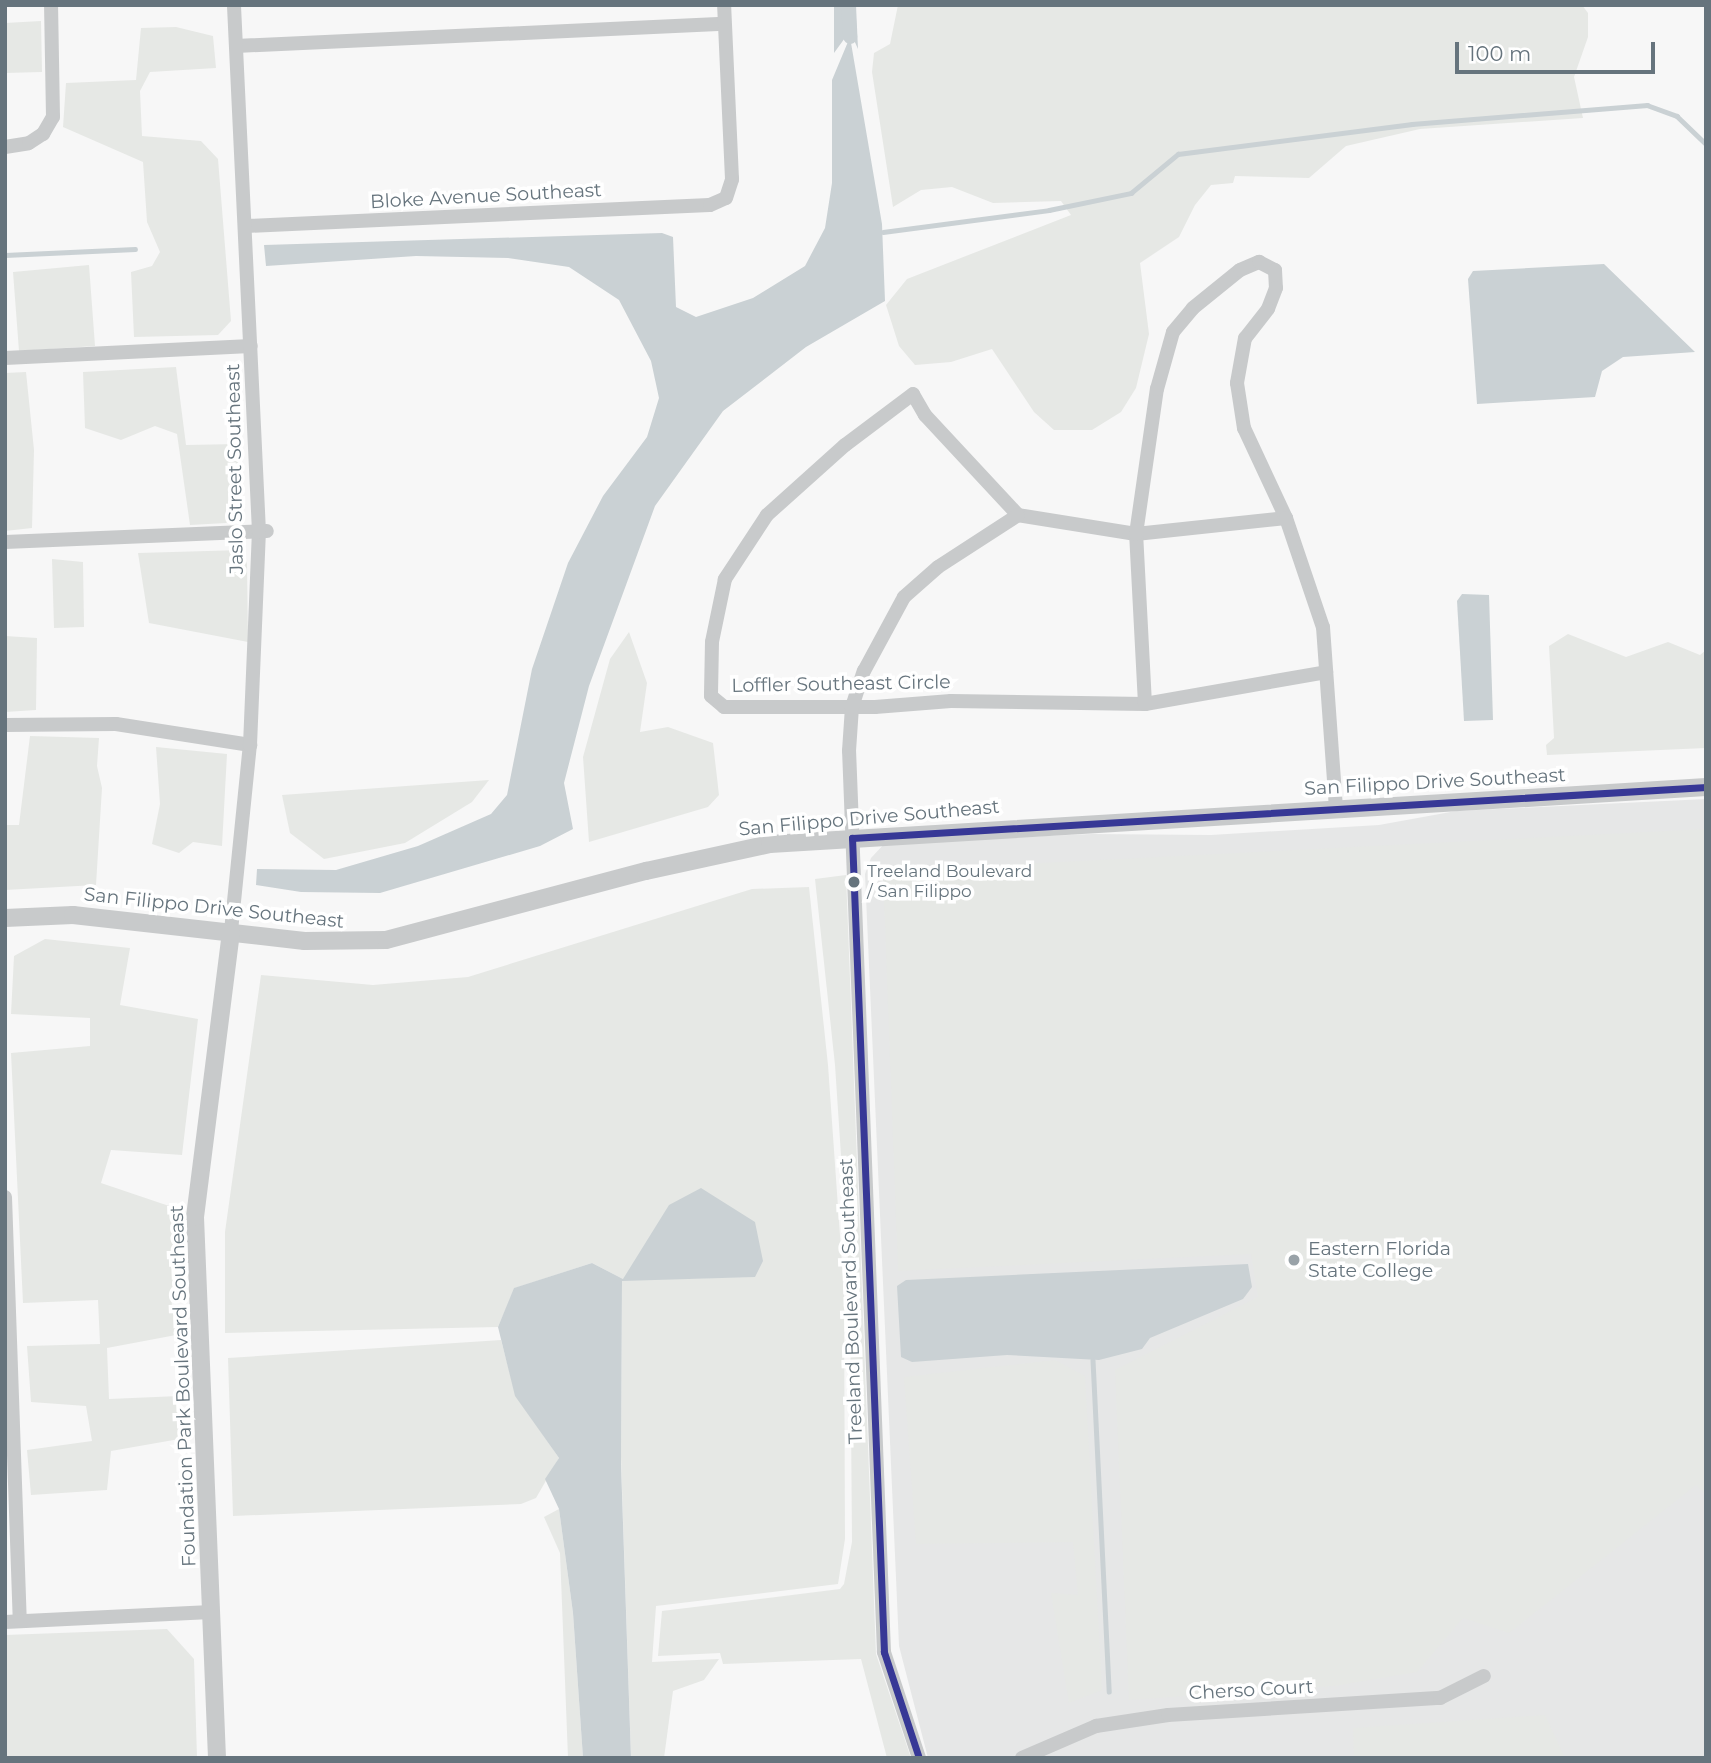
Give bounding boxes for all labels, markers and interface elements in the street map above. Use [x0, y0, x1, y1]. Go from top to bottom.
scale bar [1459, 28, 1658, 72]
text: 100 m [1468, 41, 1531, 66]
street label: Bloke Avenue Southeast [370, 179, 602, 213]
street label: Jaslo Street Southeast [222, 363, 248, 575]
street label: Loffler Southeast Circle [731, 671, 951, 697]
street label: San Filippo Drive Southeast [1304, 764, 1566, 800]
street label: San Filippo Drive Southeast [738, 795, 1000, 841]
place label: Treeland Boulevard / San Filippo [867, 862, 1032, 902]
marker: Treeland Boulevard / San Filippo [847, 875, 861, 889]
street label: San Filippo Drive Southeast [83, 883, 345, 933]
street label: Treeland Boulevard Southeast [835, 1158, 867, 1444]
street label: Foundation Park Boulevard Southeast [165, 1205, 201, 1567]
place label: Eastern Florida State College [1308, 1238, 1451, 1282]
marker: Eastern Florida State College [1286, 1252, 1302, 1268]
street label: Cherso Court [1188, 1675, 1314, 1705]

